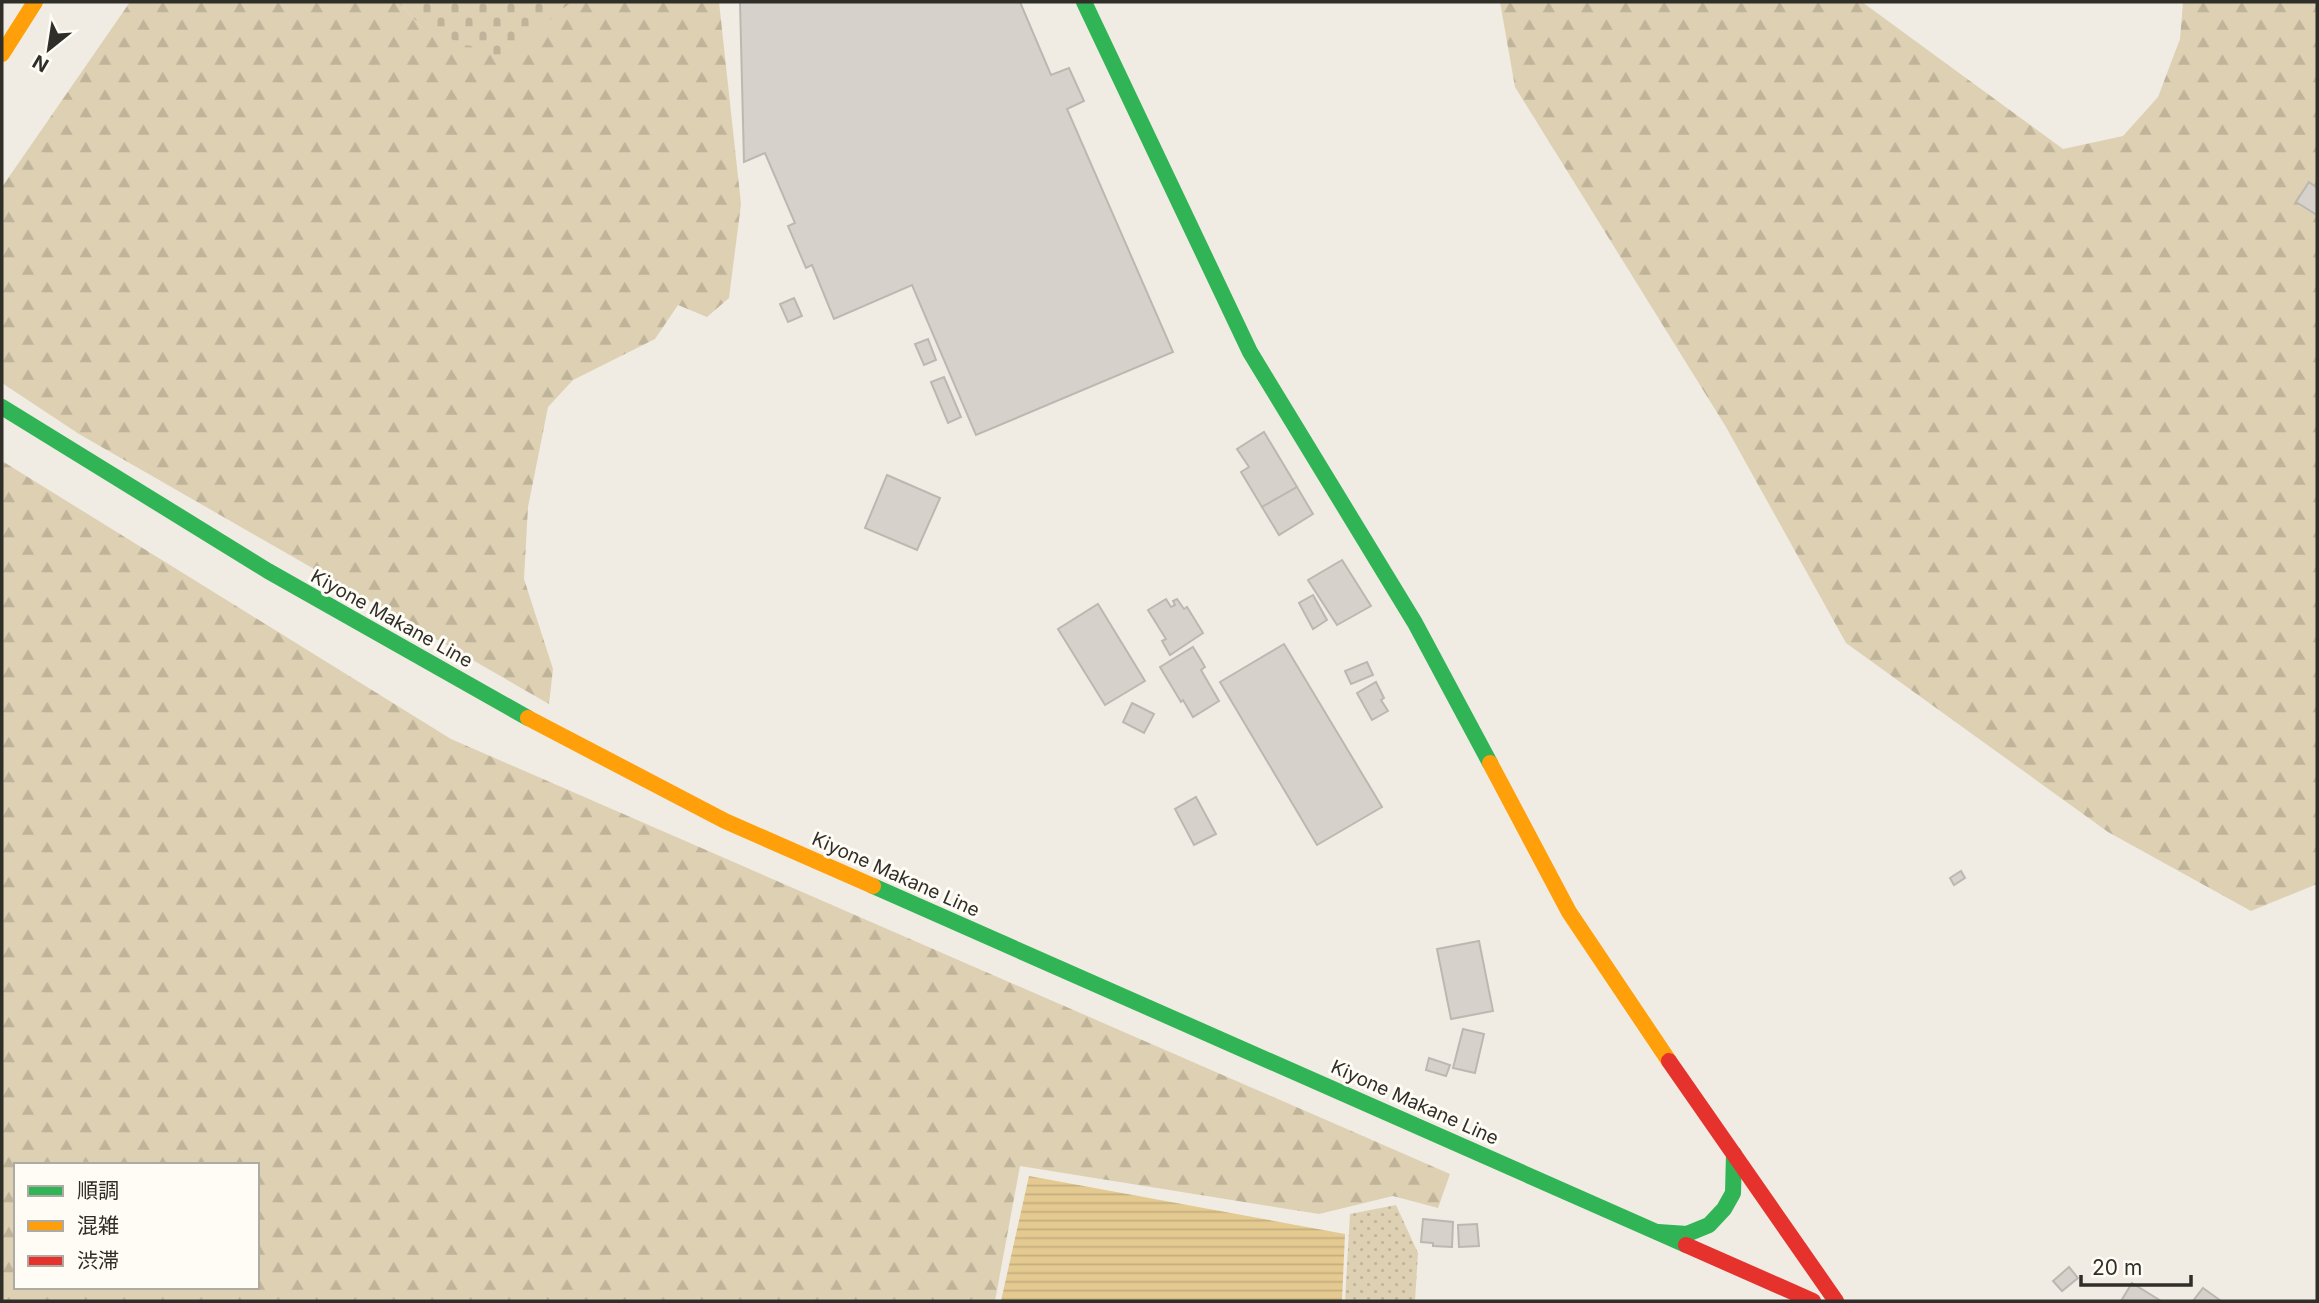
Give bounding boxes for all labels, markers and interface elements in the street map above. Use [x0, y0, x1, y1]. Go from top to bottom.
north arrow [14, 14, 84, 84]
text: N [29, 50, 53, 77]
street label: Kiyone Makane Line [307, 564, 477, 672]
street label: Kiyone Makane Line [808, 827, 983, 922]
street label: Kiyone Makane Line [1327, 1055, 1502, 1150]
legend [14, 1163, 259, 1289]
text: 順調 [77, 1178, 119, 1203]
text: 混雑 [77, 1213, 119, 1238]
scale bar [2081, 1244, 2191, 1288]
text: 渋滞 [77, 1248, 119, 1273]
text: 20 m [2092, 1255, 2142, 1280]

